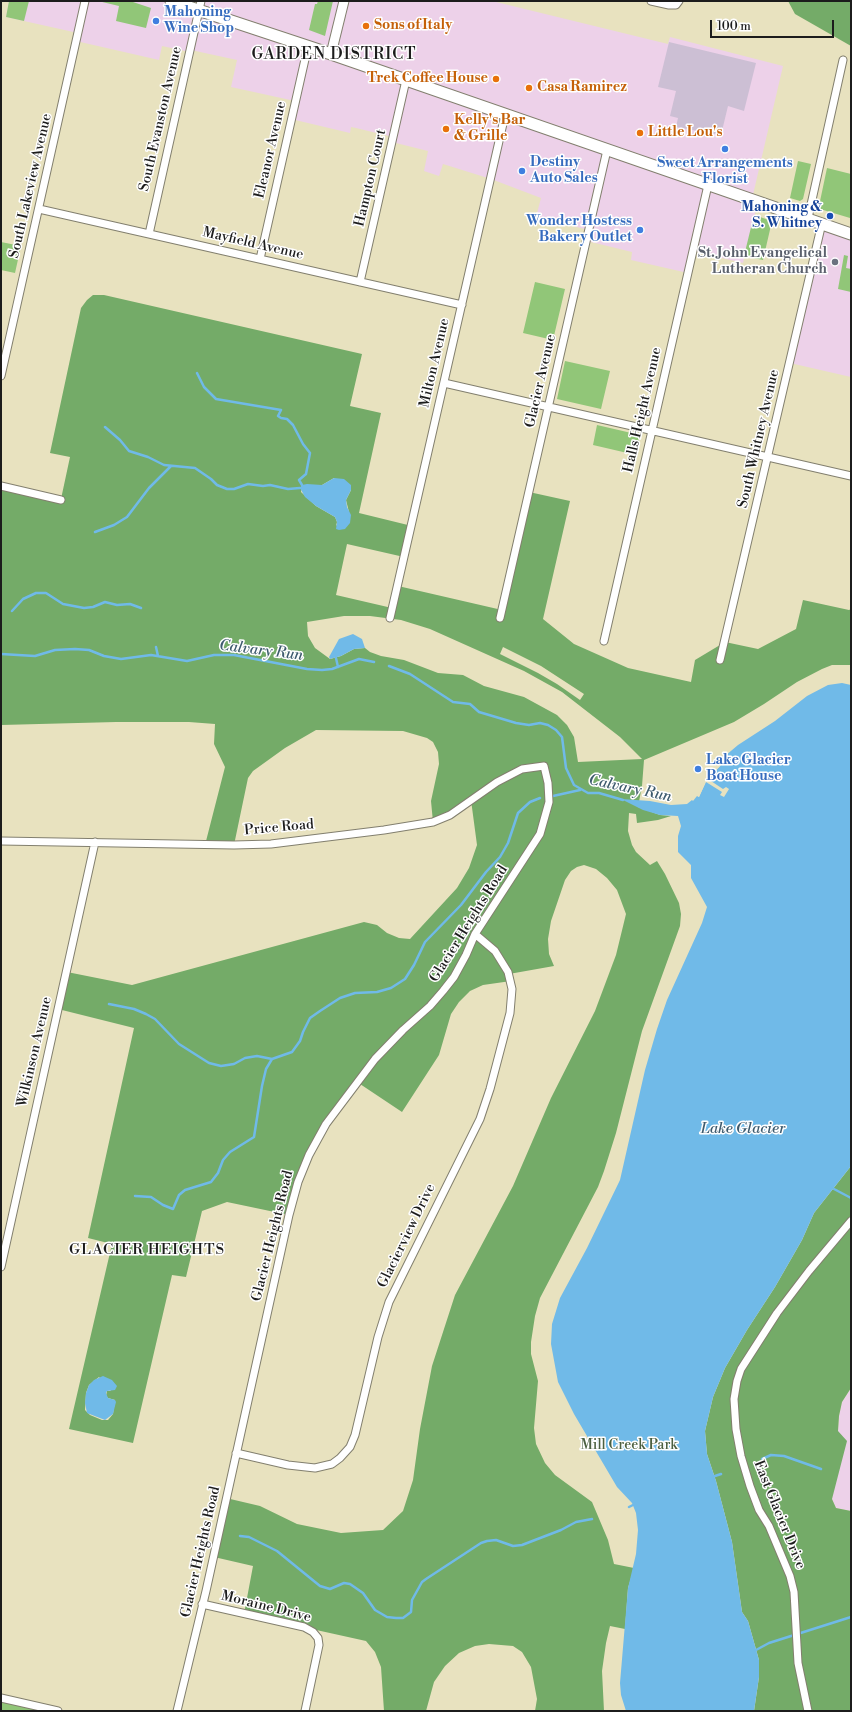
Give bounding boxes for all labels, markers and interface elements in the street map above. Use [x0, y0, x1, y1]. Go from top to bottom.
place label: Mahoning Wine Shop [164, 5, 234, 38]
scale bar [712, 12, 836, 38]
marker: Mahoning Wine Shop [151, 16, 161, 26]
place label: Sons of Italy [374, 18, 452, 34]
text: 100 m [717, 19, 751, 34]
marker: Sons of Italy [361, 21, 371, 31]
street label: South Evanston Avenue [136, 45, 186, 193]
district label: GARDEN DISTRICT [251, 45, 417, 65]
place label: Trek Coffee House [367, 71, 488, 87]
marker: Trek Coffee House [491, 74, 501, 84]
place label: Casa Ramirez [537, 80, 627, 96]
marker: Casa Ramirez [524, 83, 534, 93]
street label: Eleanor Avenue [252, 100, 290, 200]
street label: South Lakeview Avenue [6, 112, 56, 260]
place label: Kelly's Bar & Grille [454, 113, 526, 146]
marker: Kelly's Bar & Grille [441, 124, 451, 134]
place label: Little Lou's [648, 125, 722, 141]
street label: Hampton Court [352, 128, 390, 228]
marker: Little Lou's [635, 128, 645, 138]
marker: Sweet Arrangements Florist [720, 144, 730, 154]
place label: Destiny Auto Sales [530, 155, 598, 188]
place label: Sweet Arrangements Florist [657, 156, 793, 188]
marker: Destiny Auto Sales [517, 166, 527, 176]
place label: Mahoning & S. Whitney [741, 200, 822, 232]
marker: Mahoning & S. Whitney [825, 211, 835, 221]
place label: Wonder Hostess Bakery Outlet [526, 214, 632, 246]
street label: Mayfield Avenue [201, 224, 305, 264]
marker: Wonder Hostess Bakery Outlet [635, 225, 645, 235]
place label: St. John Evangelical Lutheran Church [698, 246, 827, 278]
marker: St. John Evangelical Lutheran Church [830, 257, 840, 267]
street label: Milton Avenue [417, 317, 453, 409]
street label: Glacier Avenue [522, 333, 560, 429]
street label: Halls Height Avenue [620, 346, 666, 474]
street label: South Whitney Avenue [735, 368, 783, 510]
water label: Calvary Run [218, 637, 304, 665]
place label: Lake Glacier Boat House [706, 753, 791, 786]
marker: Lake Glacier Boat House [693, 764, 703, 774]
water label: Calvary Run [587, 771, 673, 807]
street label: Price Road [243, 817, 315, 839]
street label: Glacier Heights Road [426, 863, 512, 985]
street label: Wilkinson Avenue [14, 995, 56, 1109]
water label: Lake Glacier [701, 1120, 785, 1138]
street label: Glacier Heights Road [249, 1169, 297, 1303]
street label: Glacierview Drive [375, 1181, 439, 1291]
district label: GLACIER HEIGHTS [69, 1241, 225, 1259]
park label: Mill Creek Park [580, 1438, 678, 1454]
street label: East Glacier Drive [750, 1458, 808, 1572]
street label: Glacier Heights Road [178, 1485, 224, 1619]
street label: Moraine Drive [219, 1588, 313, 1626]

